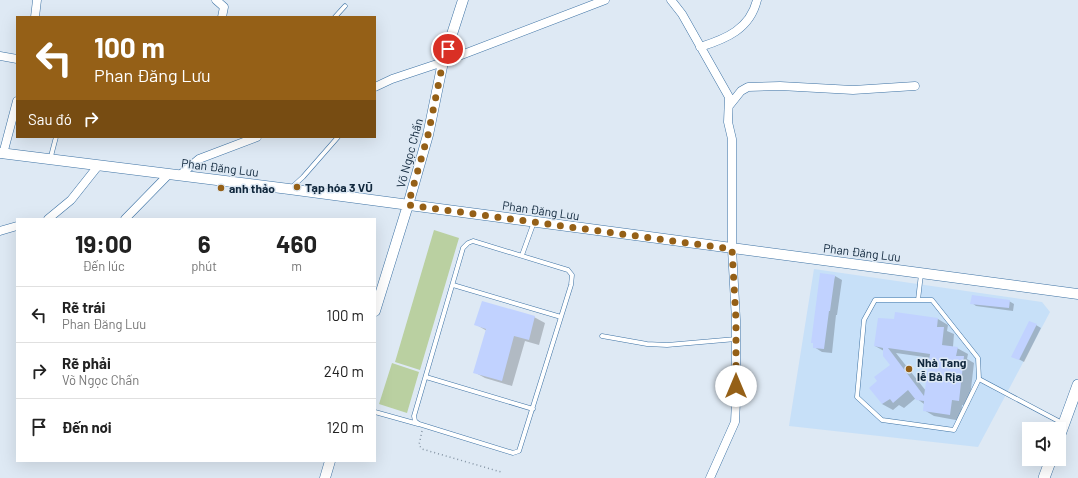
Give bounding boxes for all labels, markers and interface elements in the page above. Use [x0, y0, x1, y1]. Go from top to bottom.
text: 100 m [94, 30, 165, 64]
icon: left [28, 32, 80, 84]
pin [431, 32, 465, 66]
icon: arrive [437, 38, 459, 60]
text: Phan Đăng Lưu [94, 64, 211, 86]
icon: right [80, 108, 102, 130]
text: Sau đó [28, 110, 72, 128]
street label: Võ Ngọc Chấn [393, 117, 425, 189]
street label: Phan Đăng Lưu [181, 155, 259, 179]
place label: Tạp hóa 3 VŨ [305, 180, 373, 194]
place label: anh thảo [229, 181, 275, 195]
marker: Tạp hóa 3 VŨ [292, 182, 302, 192]
marker: anh thảo [216, 183, 226, 193]
street label: Phan Đăng Lưu [501, 198, 581, 222]
text: 19:00 [75, 229, 132, 258]
text: 6 [198, 229, 211, 258]
text: 460 [276, 229, 317, 258]
street label: Phan Đăng Lưu [823, 240, 901, 264]
text: Đến lúc [82, 258, 125, 274]
text: phút [191, 258, 217, 274]
text: m [291, 258, 302, 274]
text: Rẽ trái [62, 298, 105, 316]
icon: left [28, 304, 50, 326]
text: 100 m [326, 306, 364, 324]
text: Phan Đăng Lưu [62, 316, 146, 332]
text: Rẽ phải [62, 354, 111, 372]
place label: Nhà Tang lễ Bà Rịa [917, 355, 967, 383]
icon: right [28, 360, 50, 382]
text: 240 m [324, 362, 364, 380]
marker: Nhà Tang lễ Bà Rịa [904, 364, 914, 374]
position arrow [715, 365, 757, 407]
text: Võ Ngọc Chấn [62, 372, 139, 388]
icon: arrive [28, 416, 50, 438]
text: Đến nơi [62, 418, 112, 436]
text: 120 m [327, 418, 364, 436]
map controls [1022, 422, 1066, 466]
button: sound [1022, 422, 1066, 466]

